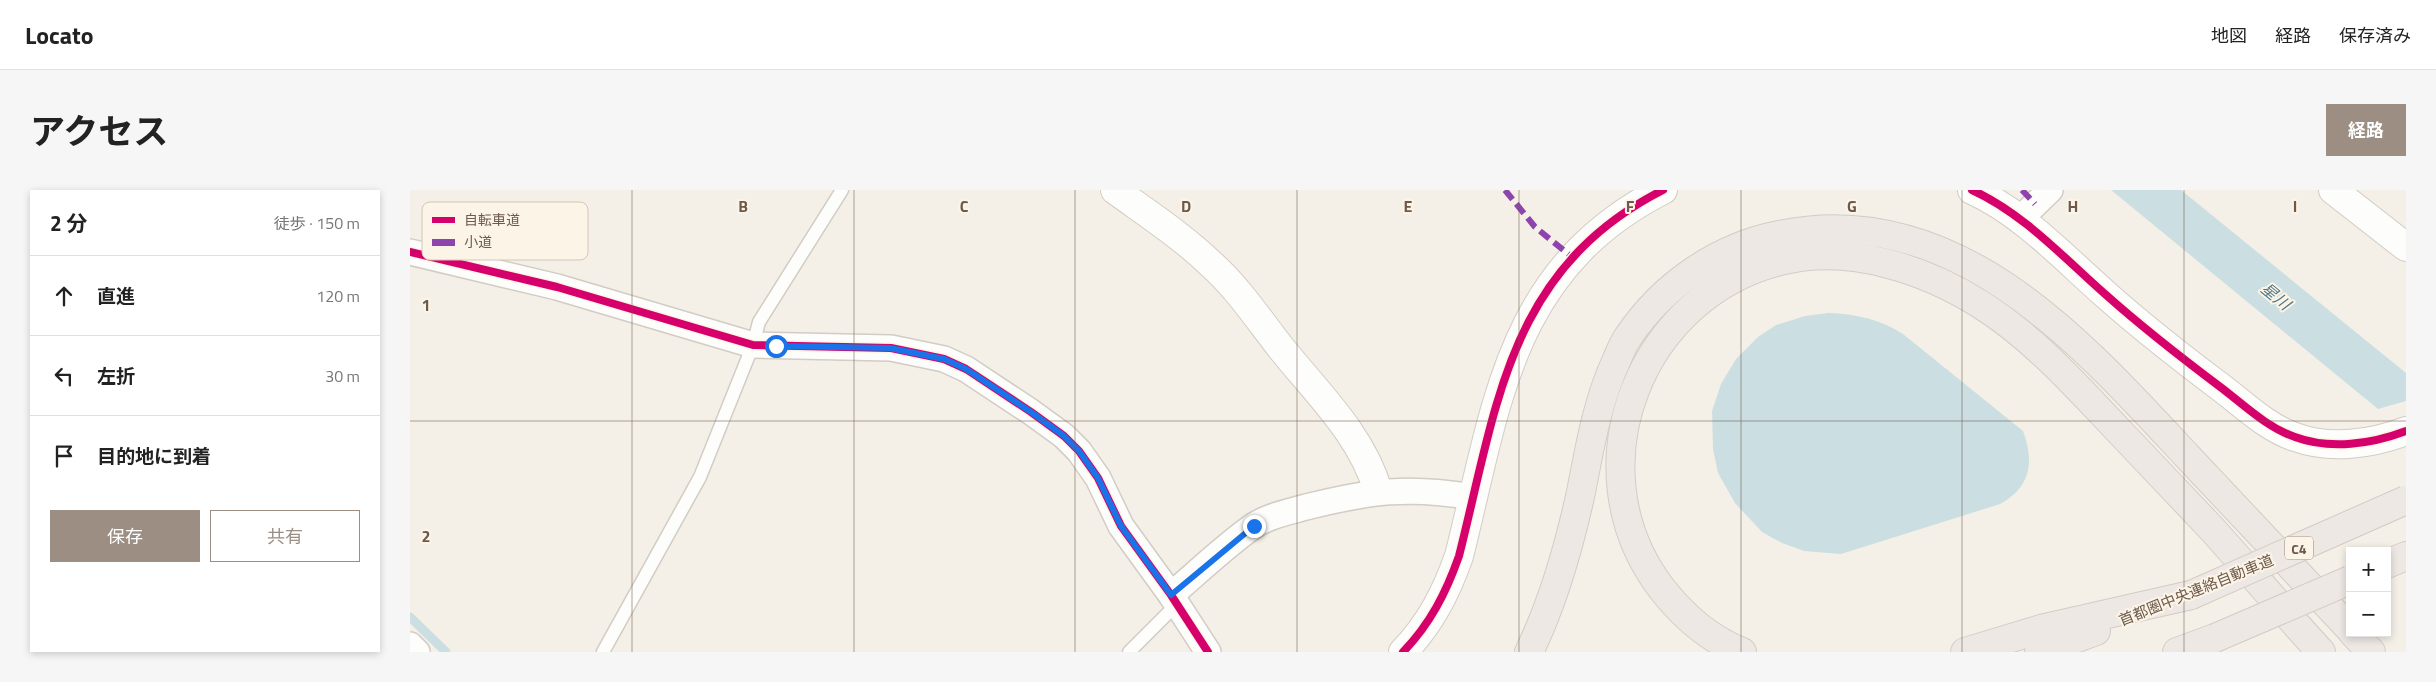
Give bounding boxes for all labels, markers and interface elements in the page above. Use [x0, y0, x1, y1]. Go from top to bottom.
text: Locato [25, 17, 94, 53]
text: 地図 [2211, 22, 2247, 49]
text: 経路 [2275, 22, 2311, 49]
text: 保存済み [2339, 22, 2411, 49]
text: アクセス [30, 104, 168, 158]
button: 経路 [2326, 104, 2406, 156]
text: B [738, 194, 748, 218]
text: C [960, 194, 969, 218]
text: D [1181, 194, 1191, 218]
text: E [1404, 194, 1413, 218]
text: F [1626, 194, 1635, 218]
text: G [1847, 194, 1857, 218]
text: H [2068, 194, 2078, 218]
text: I [2293, 194, 2297, 218]
legend [422, 202, 588, 260]
text: 2 分 [50, 207, 87, 239]
text: 自転車道 [464, 209, 520, 230]
text: 徒歩 · 150 m [274, 211, 360, 235]
text: 小道 [464, 231, 492, 252]
water label: 星川 [2256, 277, 2298, 317]
text: 直進 [97, 281, 135, 310]
icon: ahead [50, 282, 78, 310]
text: 120 m [316, 284, 360, 308]
text: 1 [422, 293, 430, 317]
route start [765, 335, 788, 358]
text: 左折 [97, 361, 135, 390]
icon: left [50, 362, 78, 390]
text: 30 m [325, 364, 360, 388]
text: 目的地に到着 [97, 441, 211, 470]
icon: arrive [50, 442, 78, 470]
button: 保存 [50, 510, 200, 562]
button: 共有 [210, 510, 360, 562]
route end [1243, 515, 1266, 538]
text: 2 [422, 524, 430, 548]
road number: C4 [2285, 536, 2313, 559]
map controls [2346, 547, 2391, 637]
button: + [2346, 547, 2391, 592]
street label: 首都圏中央連絡自動車道 [2115, 548, 2277, 632]
button: − [2346, 592, 2391, 637]

